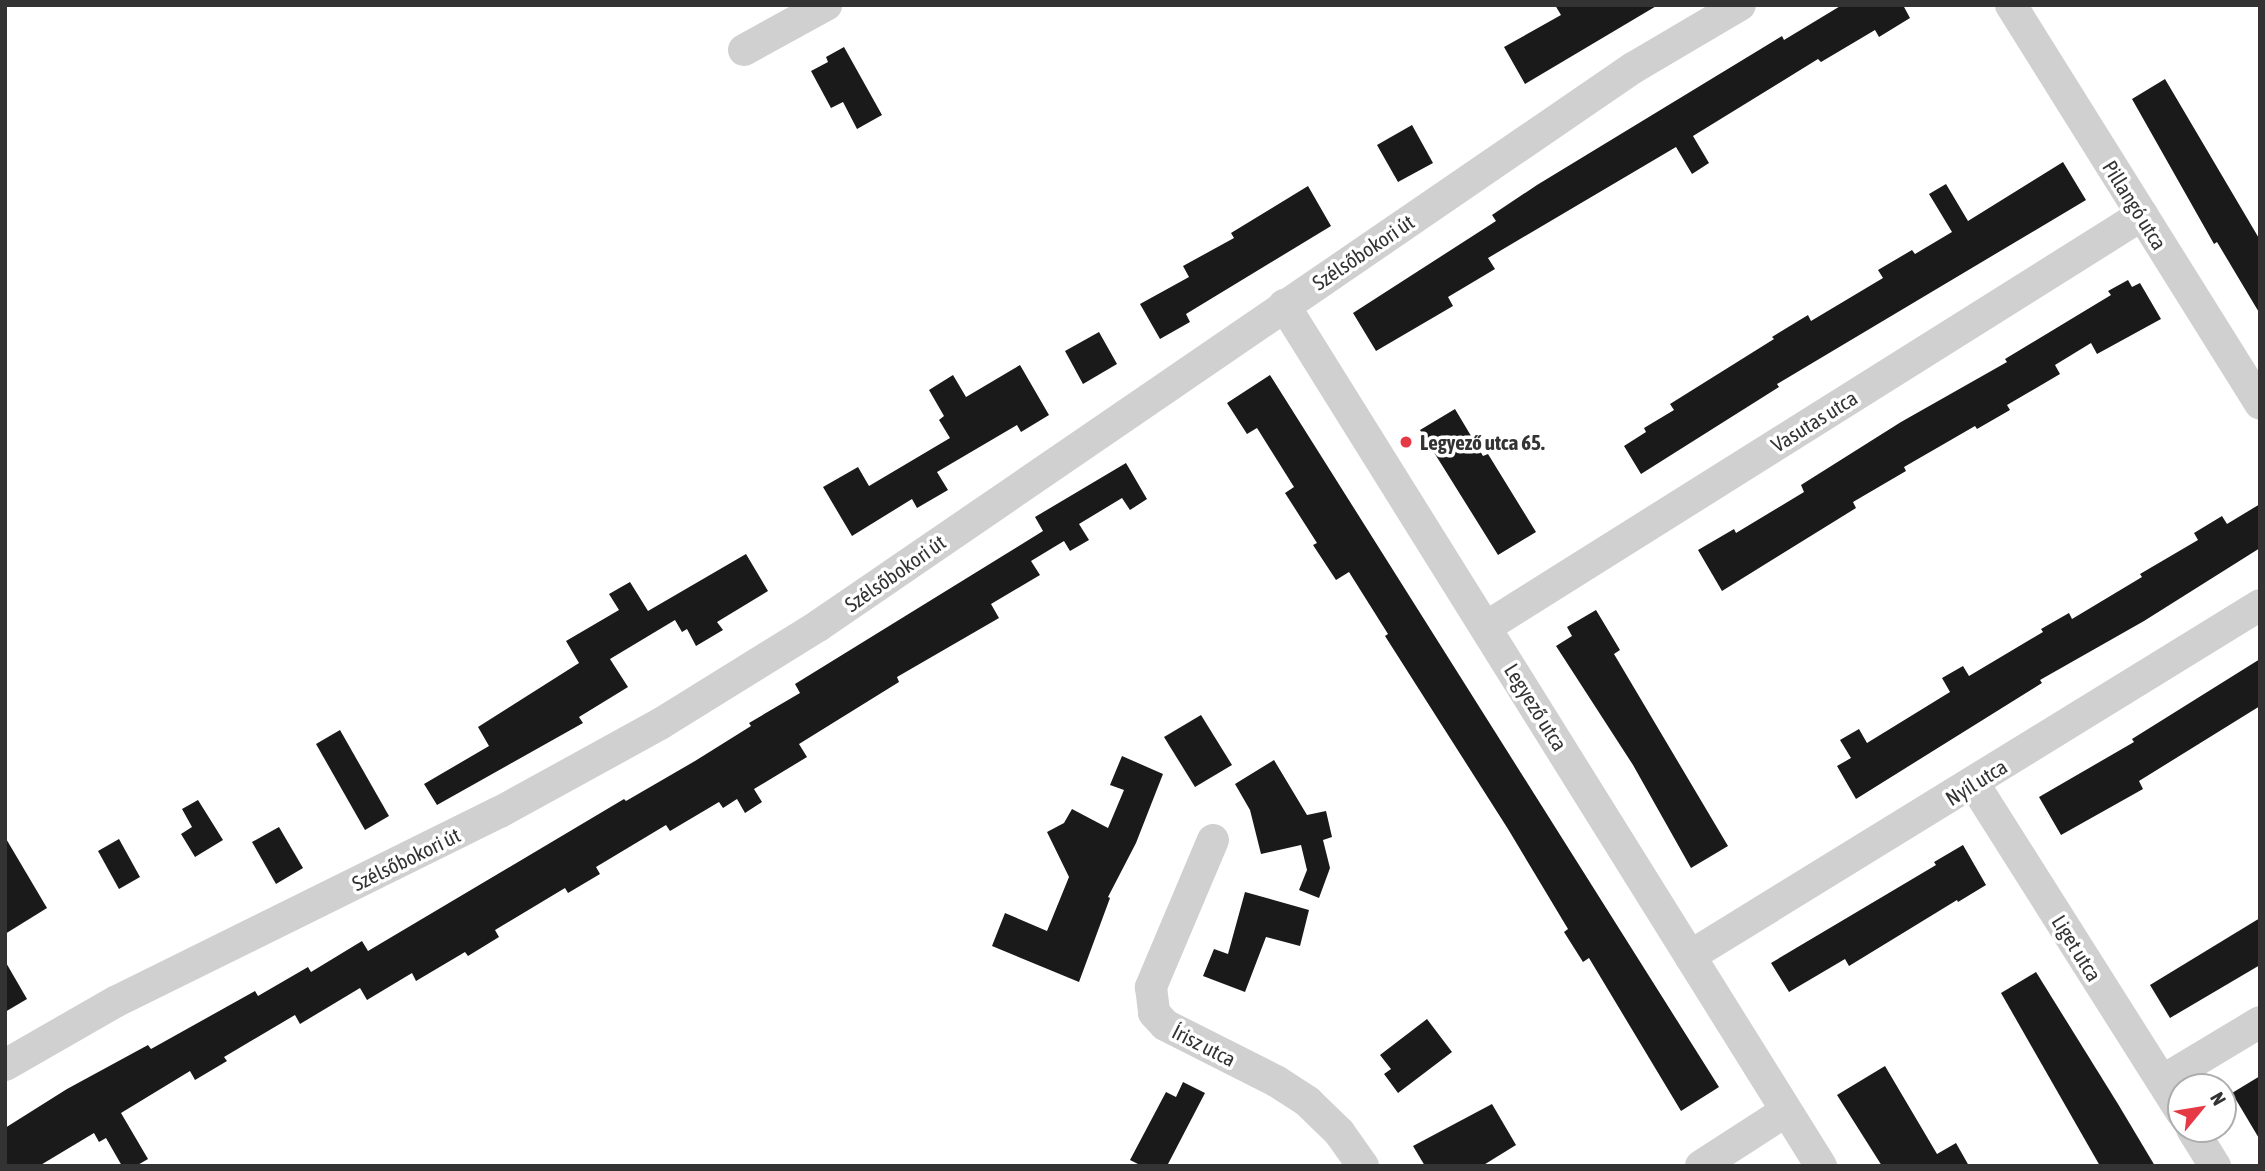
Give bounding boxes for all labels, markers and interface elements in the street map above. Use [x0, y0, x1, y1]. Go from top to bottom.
street label: Pillangó utca [2098, 156, 2172, 254]
street label: Szélsőbokori út [1307, 209, 1419, 295]
street label: Vasutas utca [1766, 385, 1862, 457]
place label: Legyező utca 65. [1420, 429, 1545, 455]
marker: Legyező utca 65. [1398, 434, 1414, 450]
street label: Szélsőbokori út [840, 529, 950, 617]
street label: Legyező utca [1499, 659, 1573, 755]
street label: Nyíl utca [1941, 753, 2011, 811]
street label: Szélsőbokori út [348, 822, 464, 896]
street label: Liget utca [2047, 910, 2107, 986]
street label: Írisz utca [1168, 1018, 1240, 1072]
north arrow [2167, 1073, 2237, 1143]
text: N [2206, 1088, 2231, 1109]

